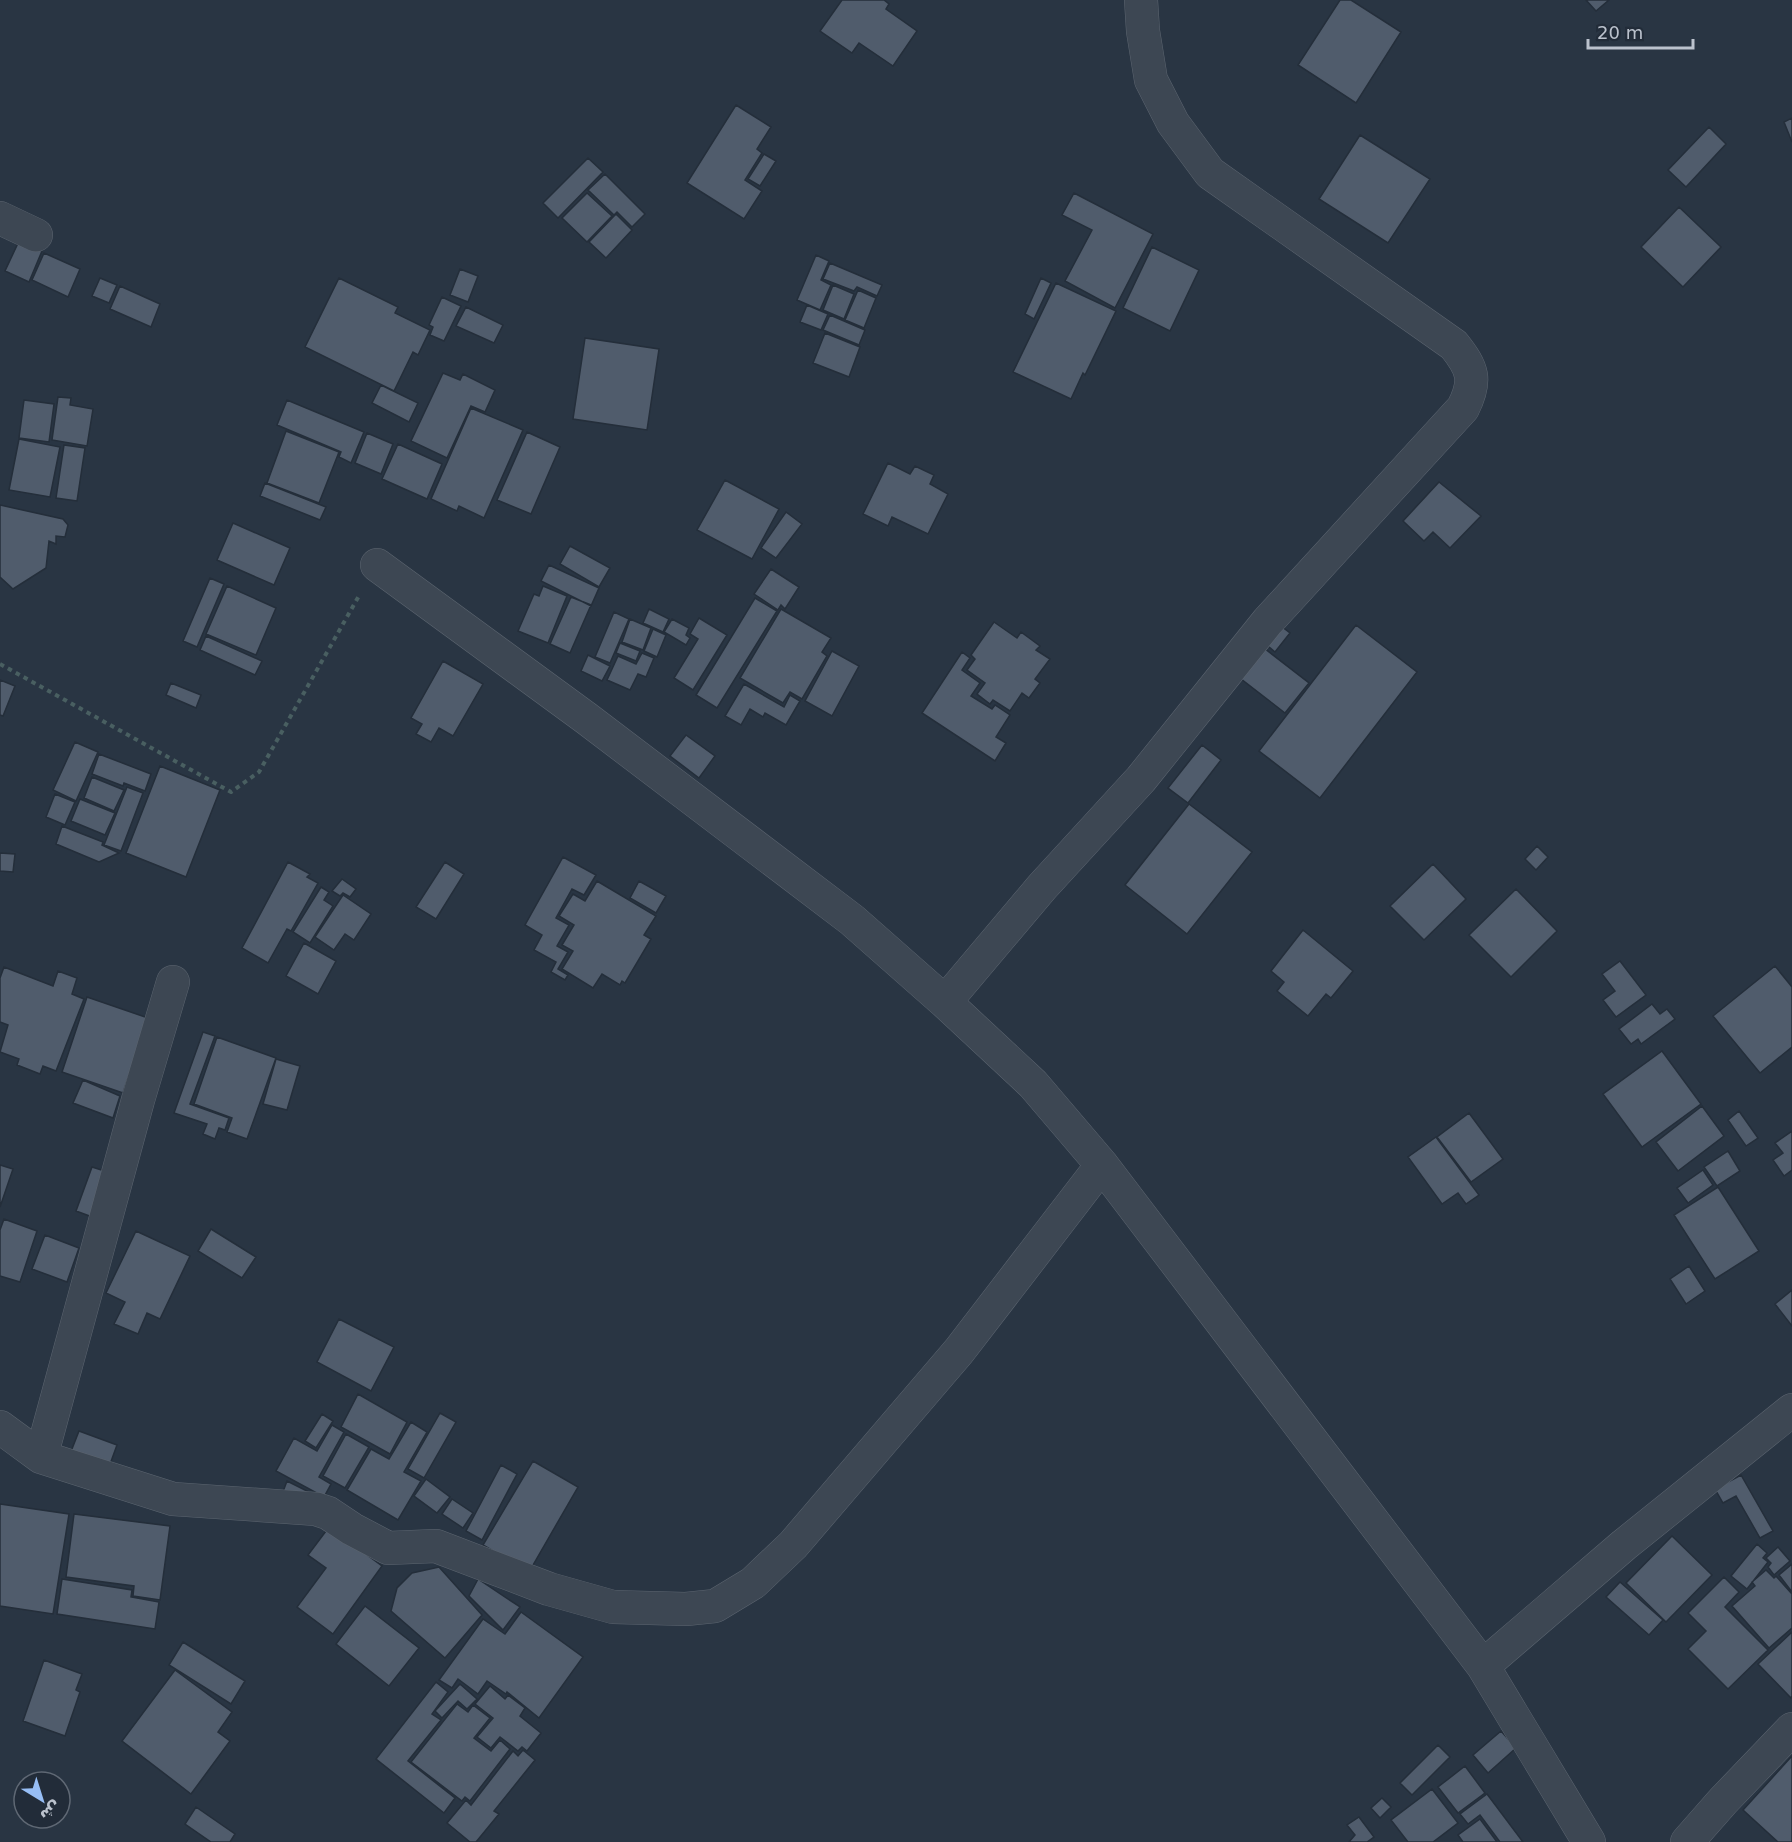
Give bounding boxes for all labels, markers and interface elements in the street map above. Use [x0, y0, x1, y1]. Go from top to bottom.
scale bar [1588, 12, 1693, 50]
text: 20 m [1597, 22, 1643, 43]
north arrow [12, 1770, 72, 1830]
text: ش [36, 1797, 65, 1826]

